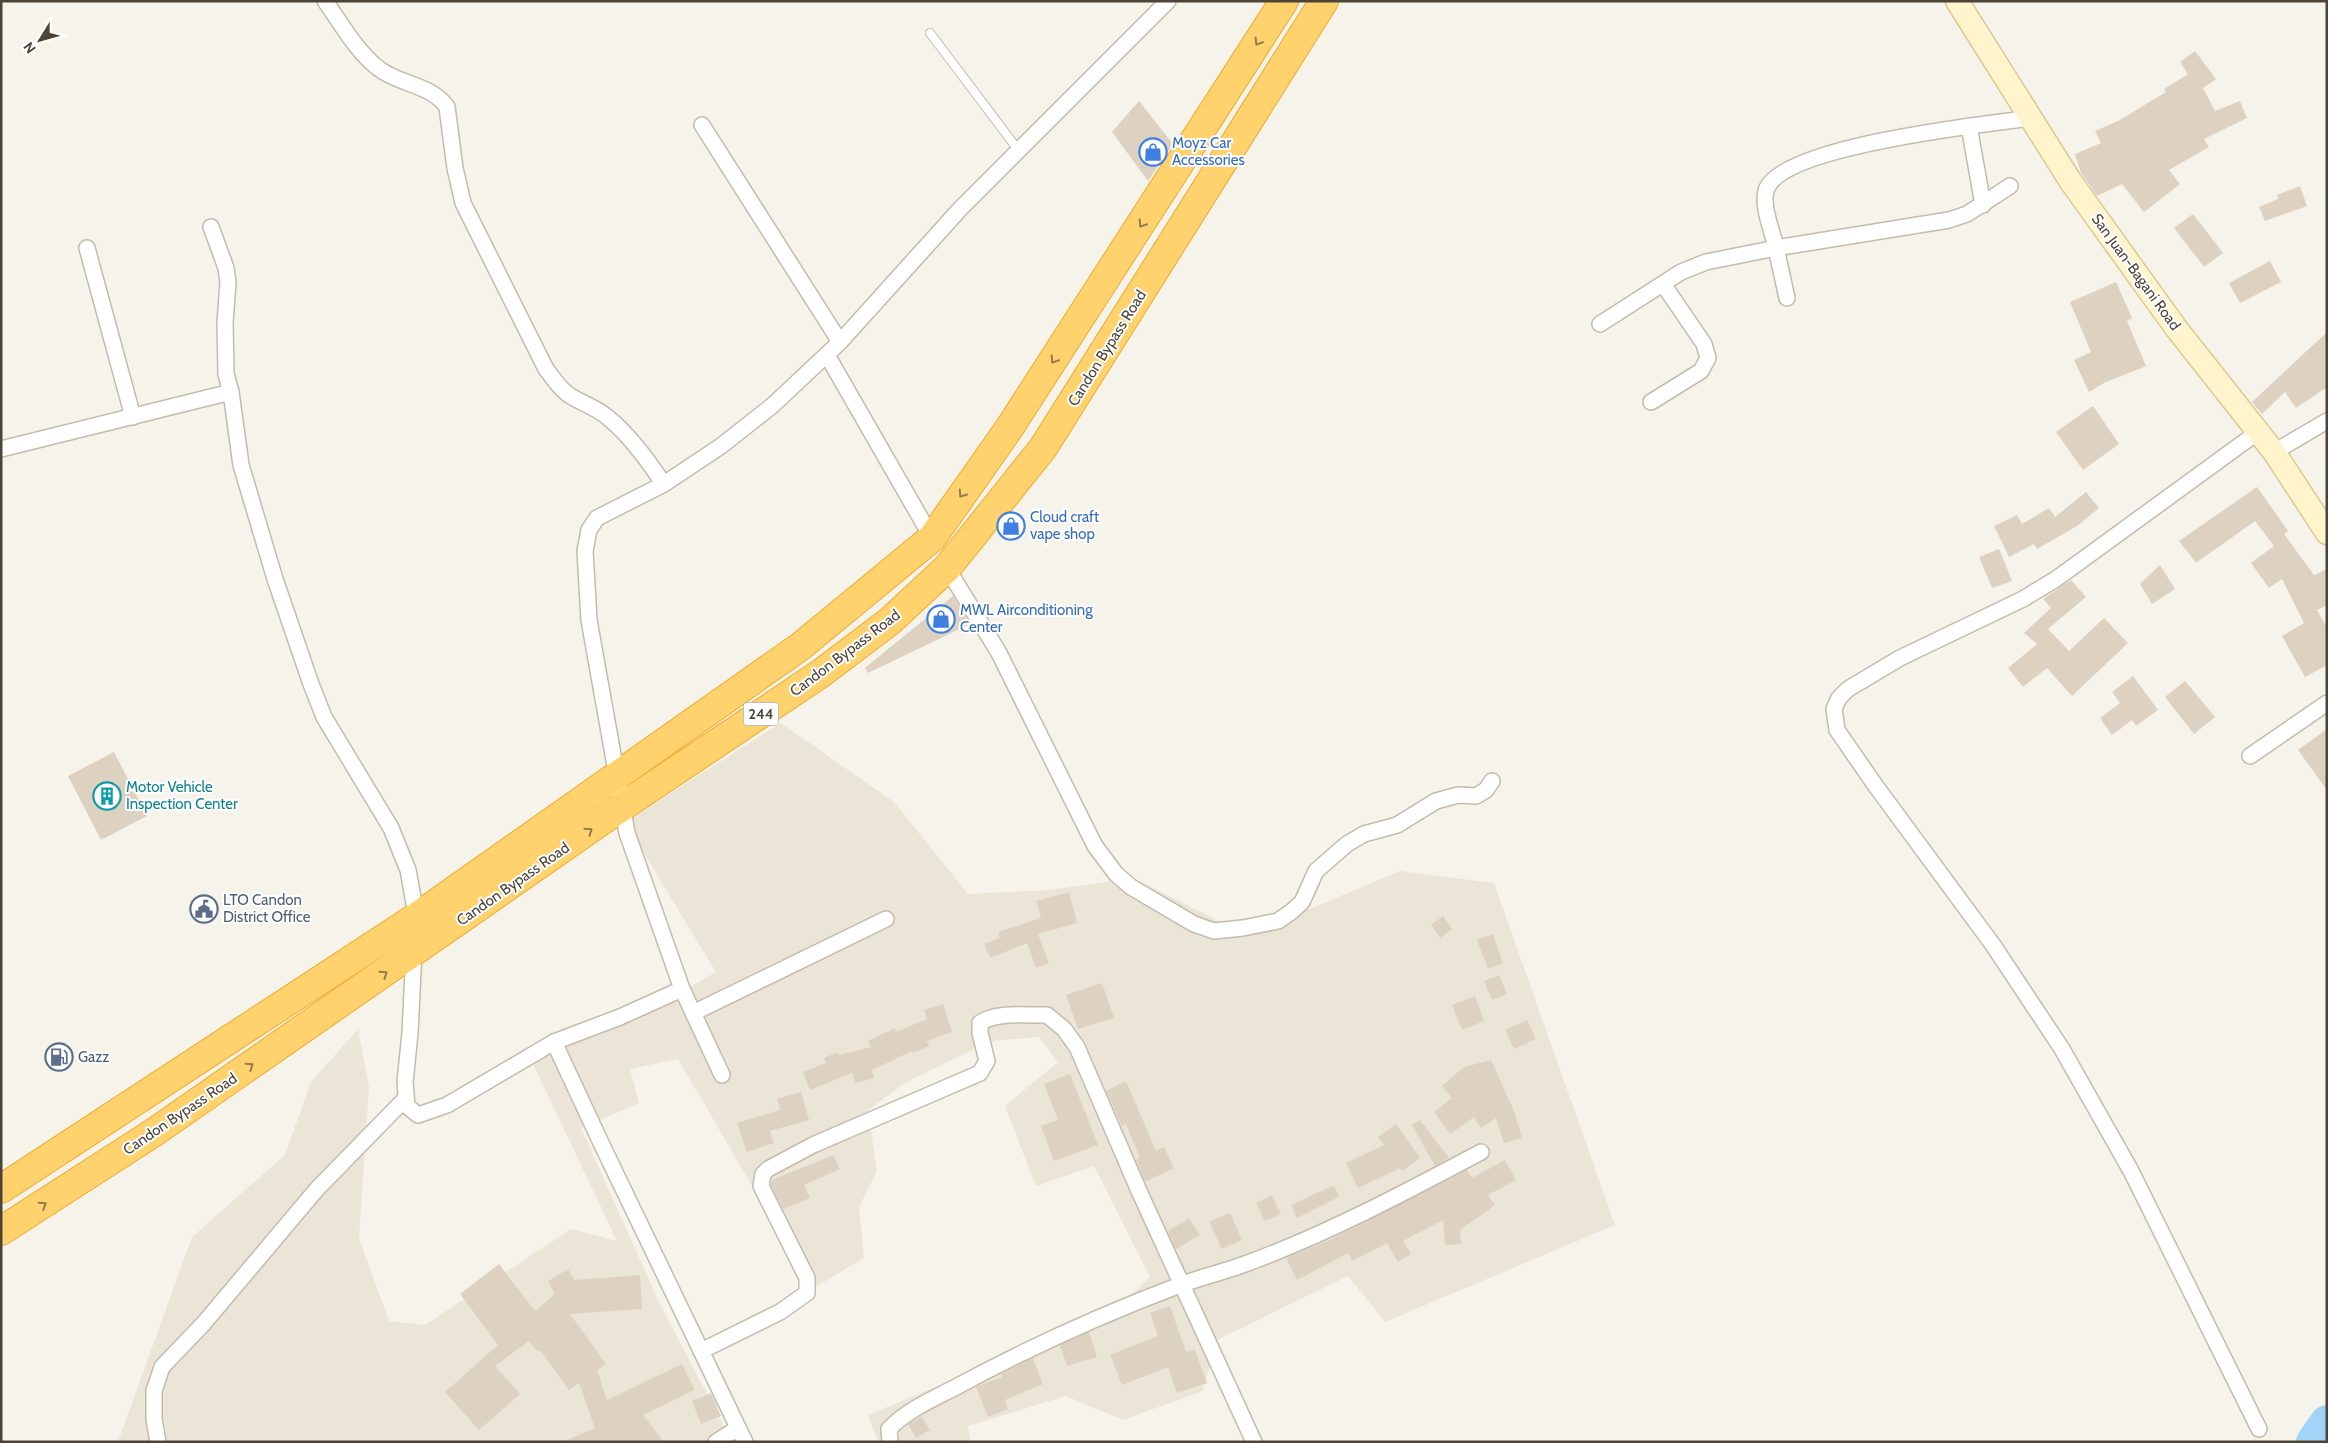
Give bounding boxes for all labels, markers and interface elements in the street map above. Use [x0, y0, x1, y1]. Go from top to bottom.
north arrow [15, 15, 65, 65]
one-way arrow [1254, 37, 1264, 46]
text: N [19, 38, 40, 57]
place label: Moyz Car Accessories [1172, 134, 1245, 169]
shop icon: Moyz Car Accessories [1138, 137, 1168, 167]
street label: San Juan-Bagani Road [2088, 210, 2184, 334]
one-way arrow [1139, 218, 1148, 227]
street label: Candon Bypass Road [1064, 287, 1150, 409]
one-way arrow [1050, 355, 1060, 364]
one-way arrow [959, 489, 968, 498]
place label: Cloud craft vape shop [1030, 508, 1099, 543]
shop icon: Cloud craft vape shop [996, 511, 1026, 541]
place label: MWL Airconditioning Center [960, 601, 1093, 636]
shop icon: MWL Airconditioning Center [926, 604, 956, 634]
street label: Candon Bypass Road [786, 606, 904, 700]
road number: 244 [744, 702, 778, 726]
place label: Motor Vehicle Inspection Center [126, 778, 238, 813]
building icon: Motor Vehicle Inspection Center [92, 781, 122, 811]
one-way arrow [583, 828, 593, 837]
street label: Candon Bypass Road [453, 838, 573, 930]
place label: LTO Candon District Office [223, 891, 311, 926]
public building icon: LTO Candon District Office [189, 894, 219, 924]
one-way arrow [378, 971, 388, 980]
fuel station icon: Gazz [44, 1042, 74, 1072]
place label: Gazz [78, 1048, 109, 1066]
one-way arrow [244, 1063, 254, 1072]
street label: Candon Bypass Road [120, 1069, 240, 1159]
one-way arrow [37, 1202, 46, 1212]

